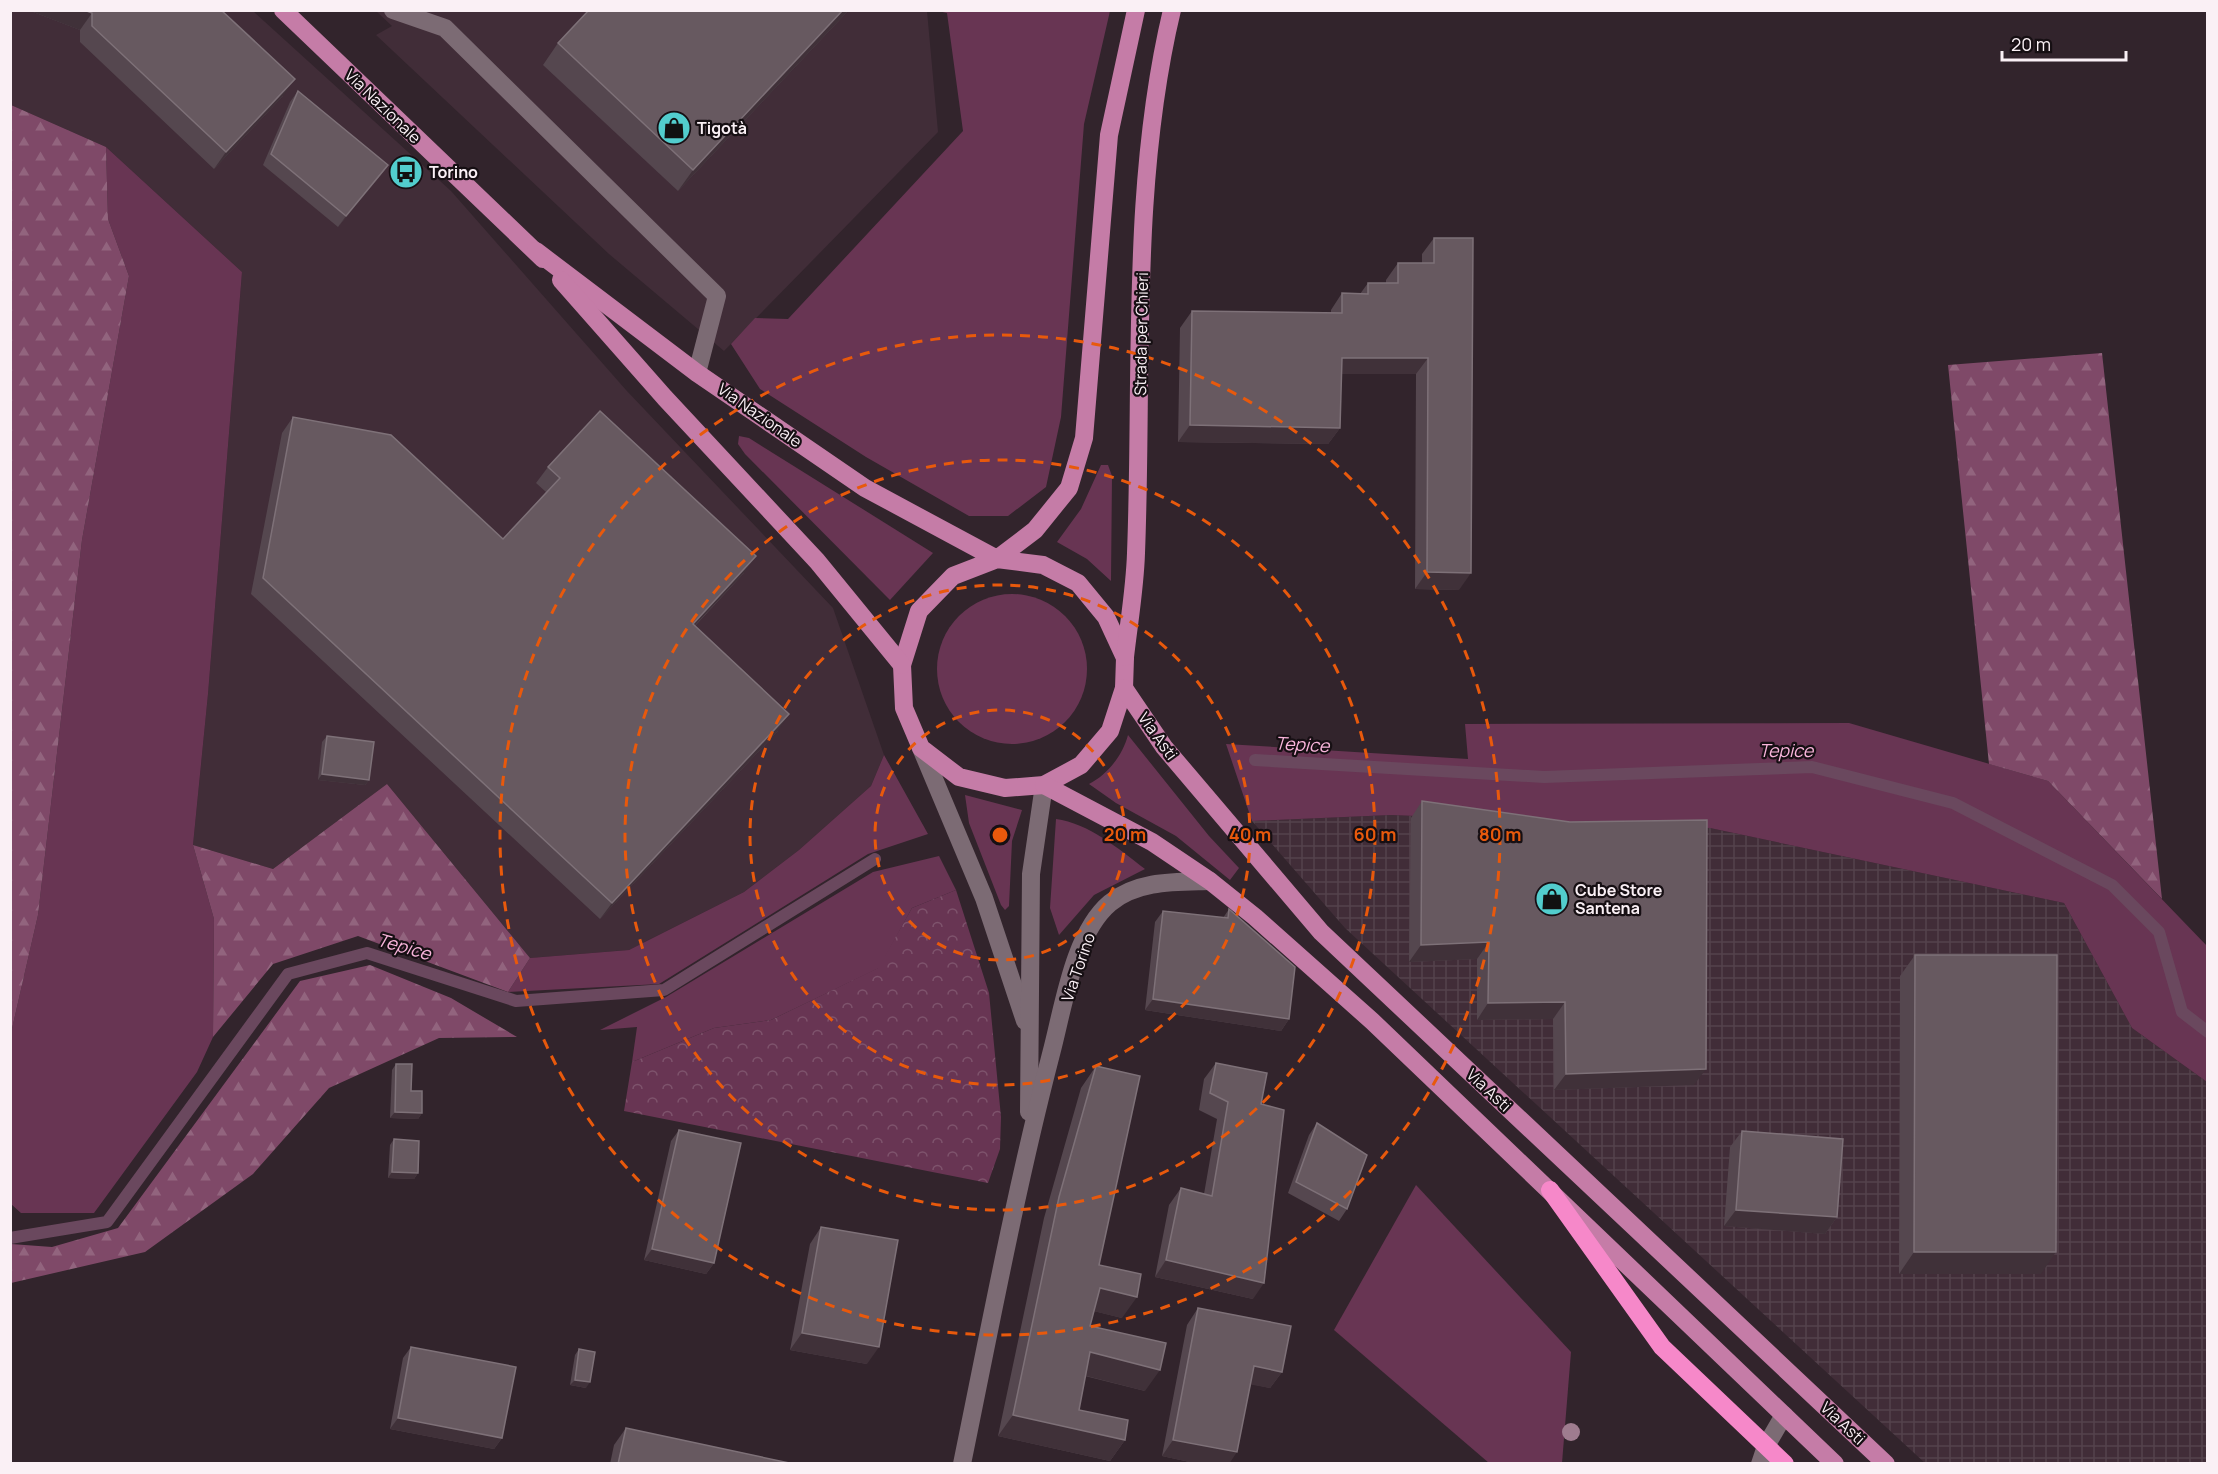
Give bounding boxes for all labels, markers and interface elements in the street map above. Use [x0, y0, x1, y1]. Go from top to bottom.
scale bar [2002, 24, 2126, 62]
text: 20 m [2011, 32, 2051, 56]
street label: Via Nazionale [340, 64, 426, 148]
shop icon: Tigotà [656, 110, 692, 146]
place label: Tigotà [697, 117, 747, 139]
bus stop icon: Torino [388, 154, 424, 190]
place label: Torino [429, 161, 478, 183]
street label: Strada per Chieri [1129, 272, 1153, 396]
street label: Via Nazionale [713, 378, 807, 452]
street label: Via Asti [1133, 708, 1183, 764]
water label: Tepice [1274, 731, 1331, 757]
water label: Tepice [1759, 738, 1815, 762]
text: 20 m [1104, 822, 1146, 846]
text: 40 m [1229, 822, 1271, 846]
text: 60 m [1354, 822, 1396, 846]
text: 80 m [1479, 822, 1521, 846]
centre of rings [990, 825, 1010, 845]
place label: Cube Store Santena [1575, 879, 1663, 919]
shop icon: Cube Store Santena [1534, 881, 1570, 917]
water label: Tepice [375, 927, 435, 966]
street label: Via Torino [1056, 930, 1100, 1004]
street label: Via Asti [1462, 1064, 1516, 1116]
street label: Via Asti [1816, 1397, 1870, 1449]

